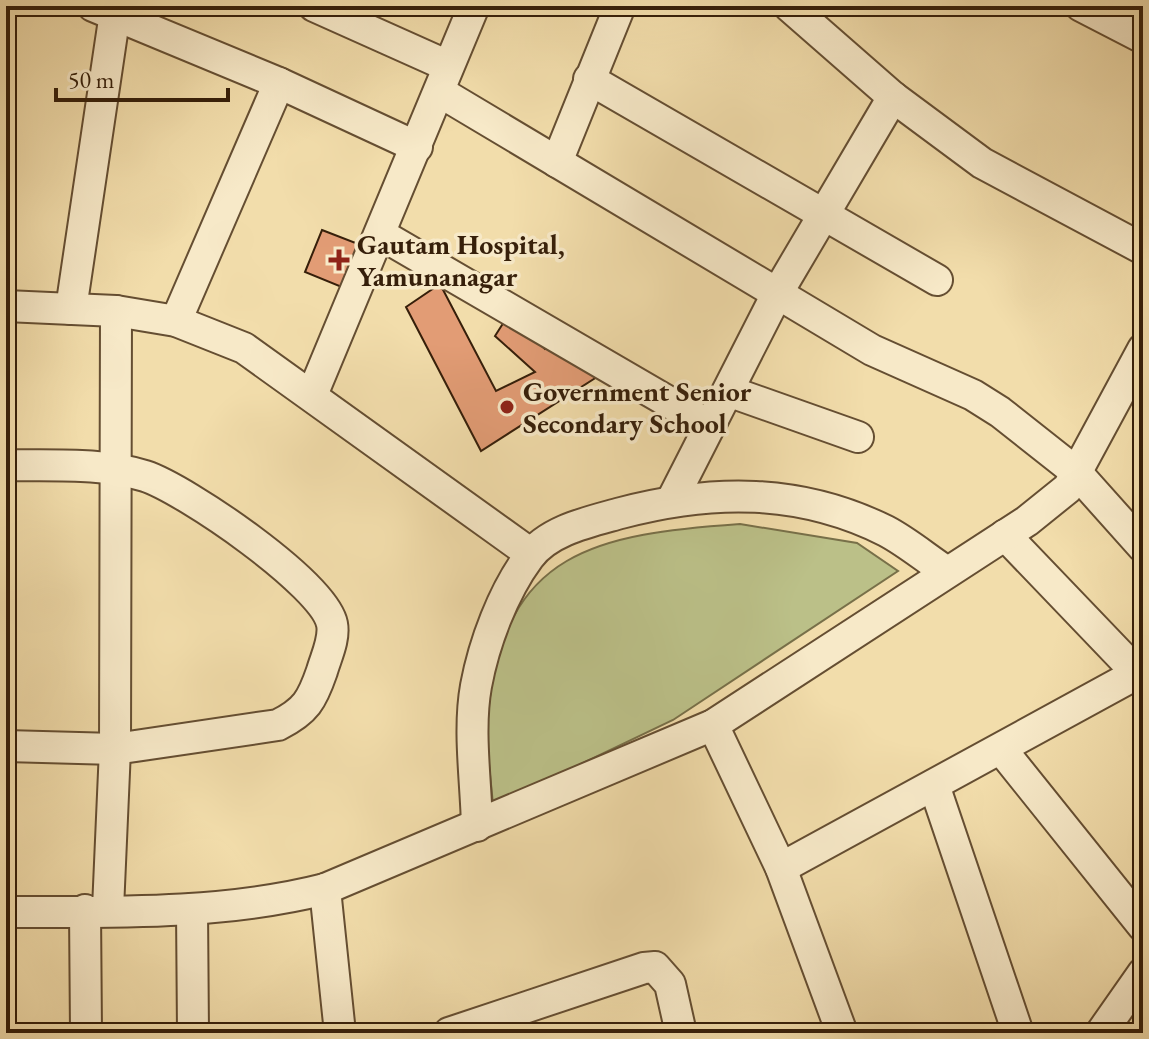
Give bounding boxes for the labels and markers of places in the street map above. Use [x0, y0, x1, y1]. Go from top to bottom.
place label: Gautam Hospital, Yamunanagar [357, 226, 565, 294]
marker: Gautam Hospital, Yamunanagar [328, 249, 350, 271]
place label: Government Senior Secondary School [523, 373, 752, 441]
marker: Government Senior Secondary School [498, 398, 516, 416]

